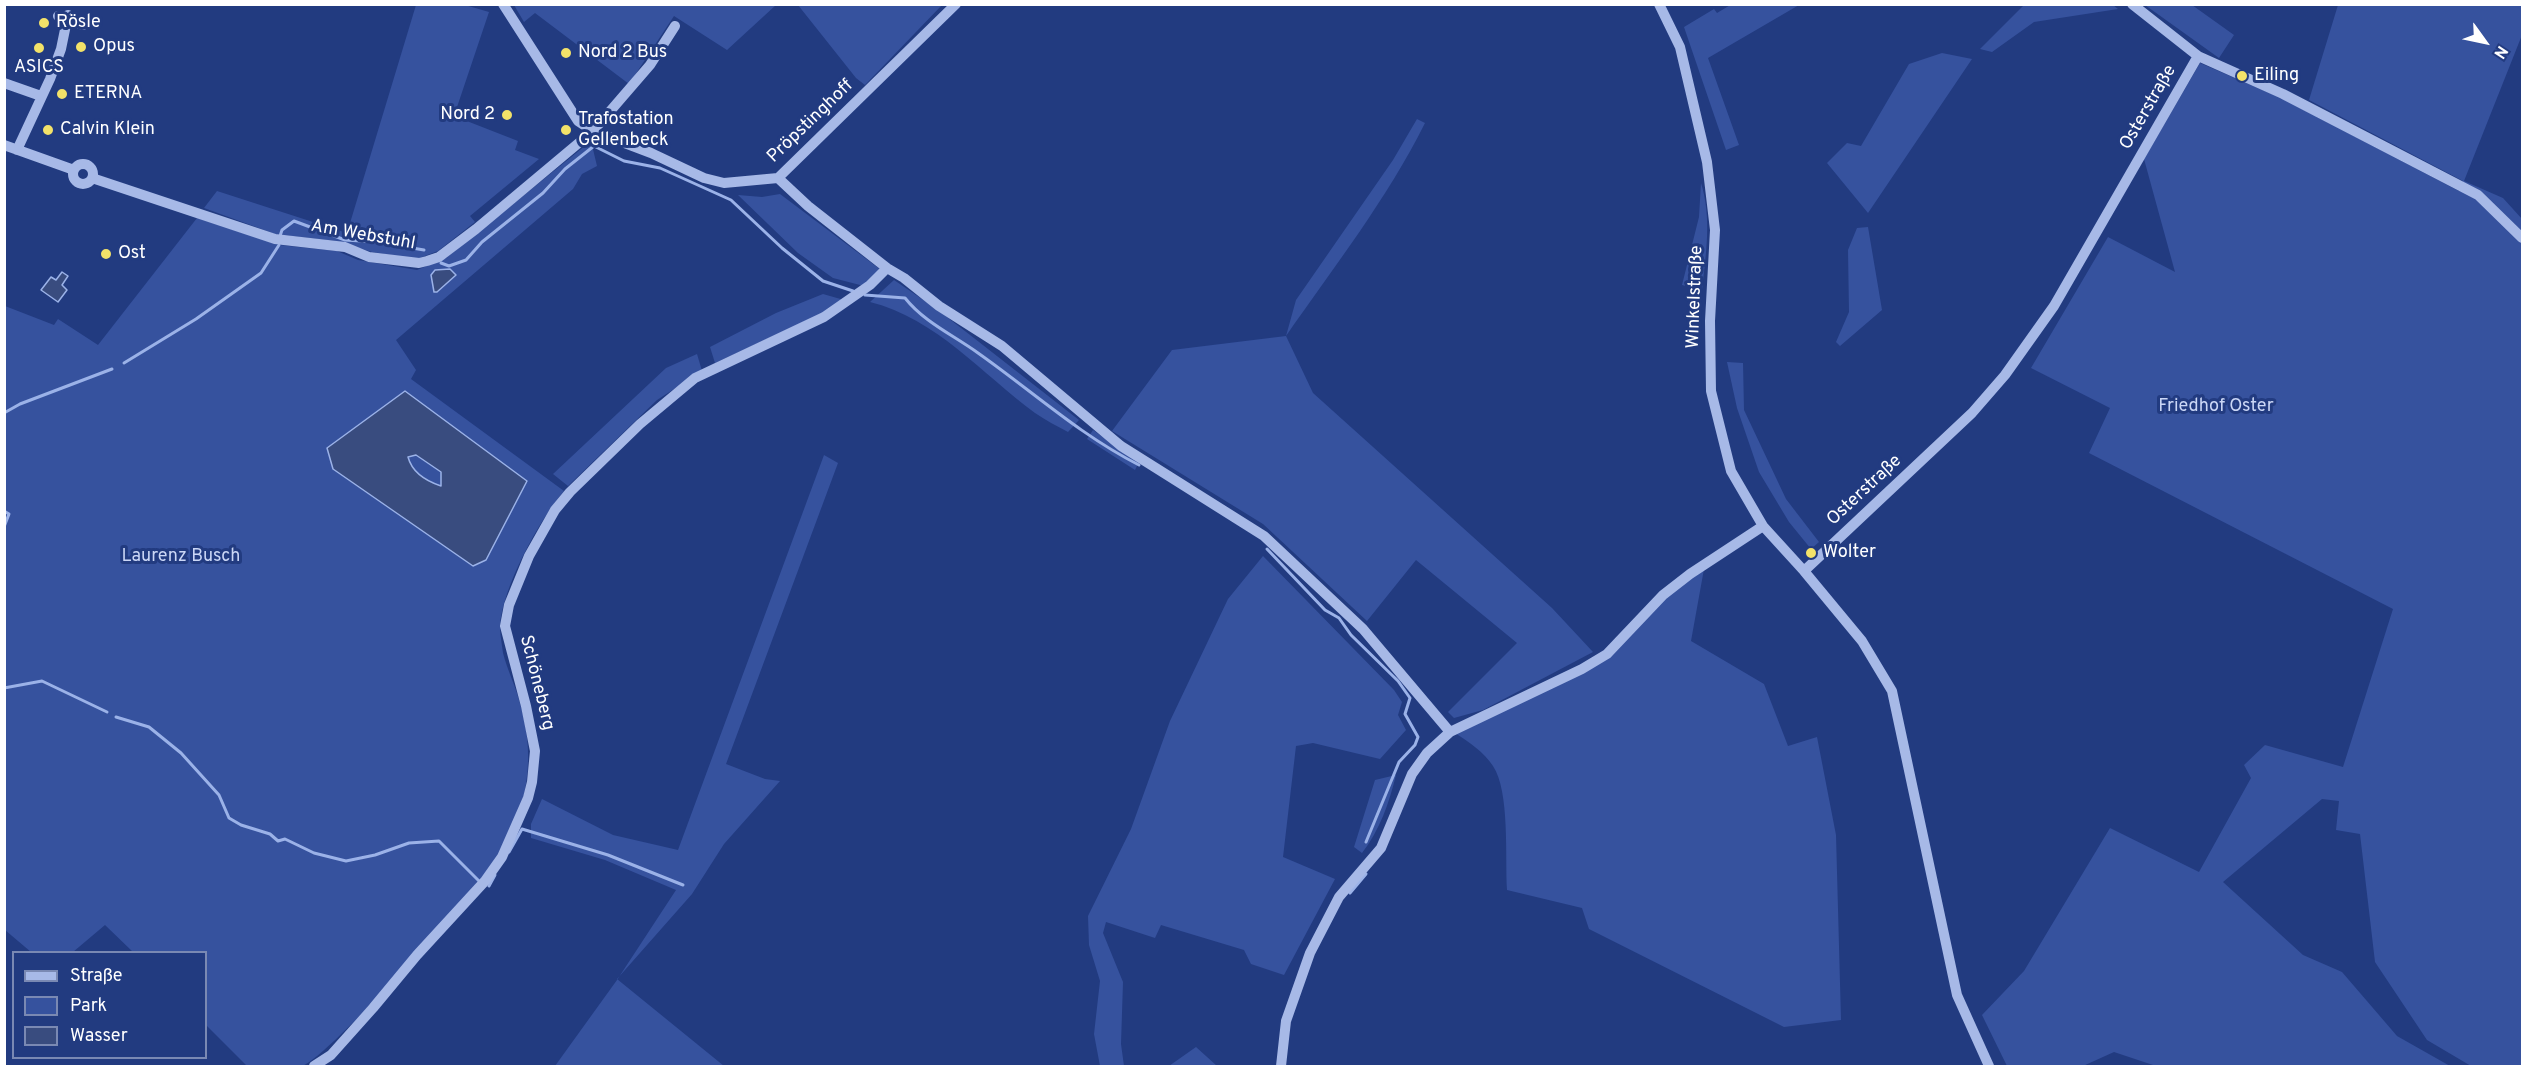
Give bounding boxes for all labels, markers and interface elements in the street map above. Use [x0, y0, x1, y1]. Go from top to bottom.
place label: Rösle [56, 12, 101, 34]
north arrow [2455, 12, 2515, 72]
marker: Rösle [37, 16, 51, 30]
place label: Opus [93, 36, 135, 58]
marker: Opus [74, 40, 88, 54]
marker: ASICS [32, 41, 46, 55]
place label: Nord 2 Bus [578, 42, 667, 64]
text: N [2489, 42, 2512, 62]
marker: Nord 2 Bus [559, 46, 573, 60]
place label: ASICS [14, 57, 64, 79]
street label: Osterstraße [2116, 62, 2182, 154]
place label: Eiling [2254, 65, 2299, 87]
marker: Eiling [2235, 69, 2249, 83]
street label: Pröpstinghoff [764, 76, 858, 168]
place label: ETERNA [74, 83, 142, 105]
marker: ETERNA [55, 87, 69, 101]
place label: Nord 2 [440, 104, 495, 126]
marker: Nord 2 [500, 108, 514, 122]
place label: Trafostation Gellenbeck [578, 109, 674, 152]
place label: Calvin Klein [60, 119, 155, 141]
marker: Calvin Klein [41, 123, 55, 137]
marker: Trafostation Gellenbeck [559, 123, 573, 137]
street label: Am Webstuhl [309, 216, 417, 256]
place label: Ost [118, 243, 146, 265]
street label: Winkelstraße [1683, 245, 1709, 349]
marker: Ost [99, 247, 113, 261]
park label: Friedhof Oster [2158, 396, 2274, 418]
street label: Osterstraße [1823, 451, 1907, 531]
place label: Wolter [1823, 542, 1876, 564]
park label: Laurenz Busch [122, 546, 240, 568]
marker: Wolter [1804, 546, 1818, 560]
street label: Schöneberg [514, 633, 558, 733]
legend [12, 951, 207, 1059]
text: Straße [70, 965, 122, 988]
text: Park [70, 995, 107, 1018]
text: Wasser [70, 1025, 128, 1048]

